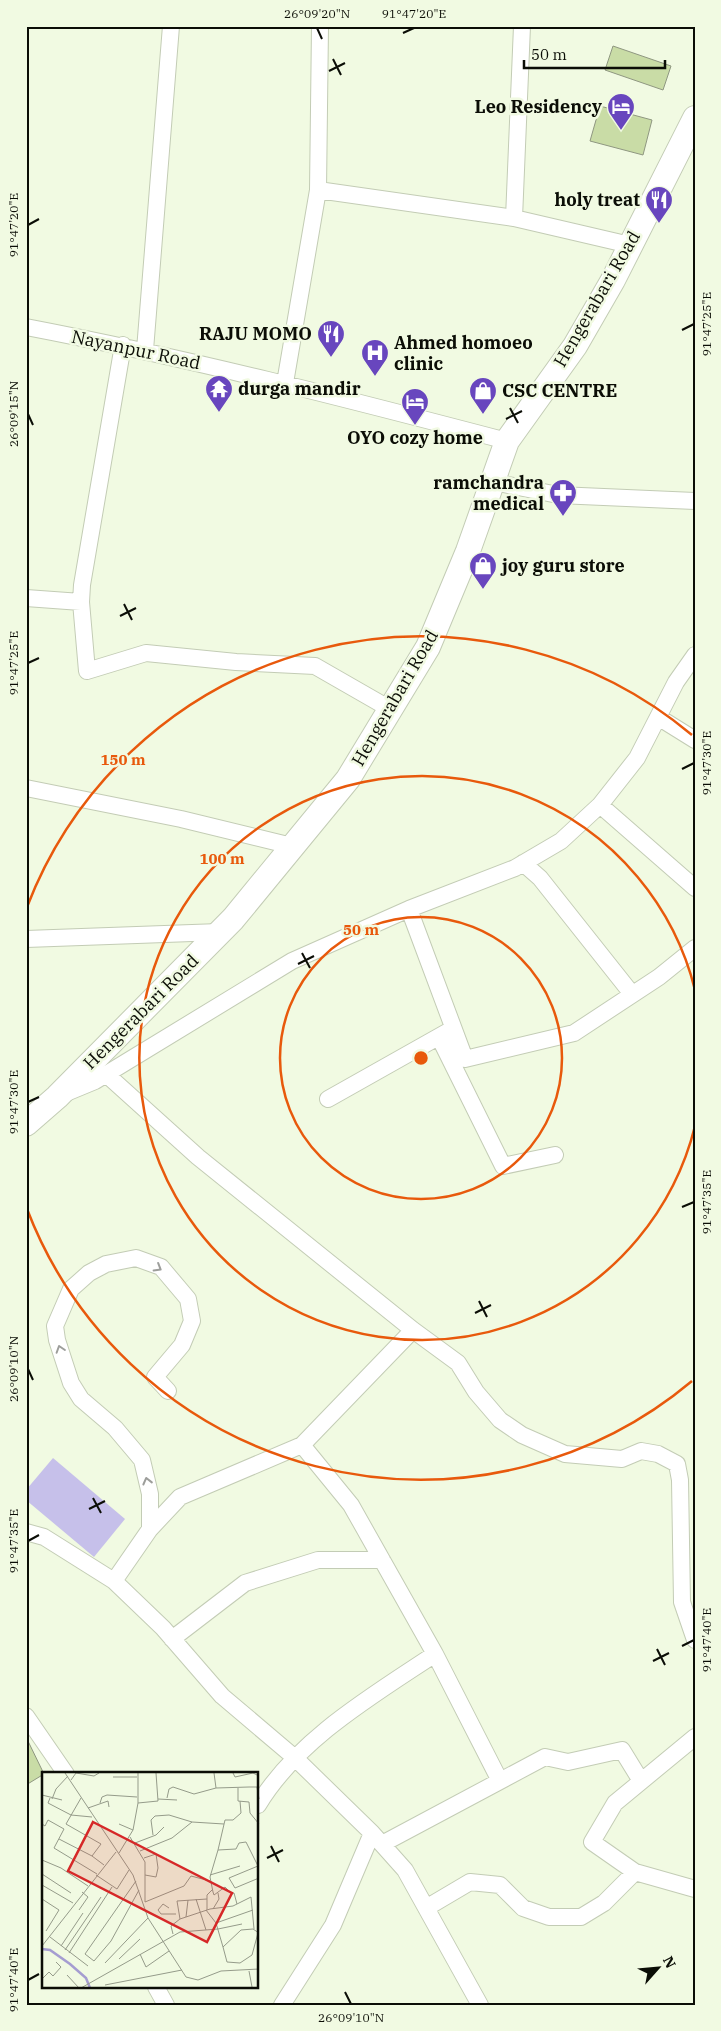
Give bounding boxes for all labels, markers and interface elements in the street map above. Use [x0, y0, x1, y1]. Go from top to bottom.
text: 26°09'20"N [284, 6, 350, 21]
text: 91°47'20"E [382, 6, 446, 21]
scale bar [524, 38, 665, 70]
text: 50 m [531, 45, 567, 64]
hotel icon: Leo Residency [606, 92, 636, 131]
place label: Leo Residency [474, 95, 603, 118]
restaurant icon: holy treat [644, 185, 674, 224]
place label: holy treat [555, 188, 640, 211]
text: 91°47'20"E [6, 193, 21, 257]
street label: Hengerabari Road [548, 226, 645, 371]
text: 91°47'25"E [699, 292, 714, 356]
restaurant icon: RAJU MOMO [316, 319, 346, 358]
place label: RAJU MOMO [199, 322, 312, 345]
street label: Nayanpur Road [69, 325, 203, 374]
place label: Ahmed homoeo clinic [394, 331, 533, 375]
hospital icon: Ahmed homoeo clinic [360, 338, 390, 377]
temple icon: durga mandir [204, 374, 234, 413]
shop icon: CSC CENTRE [468, 376, 498, 415]
place label: durga mandir [238, 377, 361, 400]
place label: CSC CENTRE [502, 379, 617, 402]
text: 26°09'15"N [6, 381, 21, 447]
hotel icon: OYO cozy home [400, 387, 430, 426]
place label: OYO cozy home [347, 426, 483, 449]
place label: ramchandra medical [433, 471, 544, 515]
pharmacy icon: ramchandra medical [548, 478, 578, 517]
shop icon: joy guru store [468, 551, 498, 590]
place label: joy guru store [500, 554, 625, 577]
street label: Hengerabari Road [346, 625, 443, 770]
text: 91°47'25"E [6, 631, 21, 695]
text: 91°47'30"E [699, 731, 714, 795]
text: 150 m [100, 750, 146, 769]
text: 100 m [199, 849, 245, 868]
text: 50 m [343, 920, 379, 939]
street label: Hengerabari Road [78, 949, 203, 1074]
centre of rings [412, 1049, 430, 1067]
text: 91°47'30"E [6, 1070, 21, 1134]
text: 91°47'35"E [699, 1170, 714, 1234]
one-way arrow [153, 1261, 162, 1271]
text: 26°09'10"N [6, 1336, 21, 1402]
one-way arrow [55, 1345, 65, 1354]
one-way arrow [142, 1476, 153, 1485]
text: 91°47'35"E [6, 1509, 21, 1573]
text: 91°47'40"E [699, 1608, 714, 1672]
inset map [42, 1772, 259, 1988]
north arrow [634, 1944, 684, 1994]
text: 91°47'40"E [6, 1948, 21, 2012]
text: N [659, 1953, 680, 1971]
text: 26°09'10"N [318, 2010, 384, 2025]

